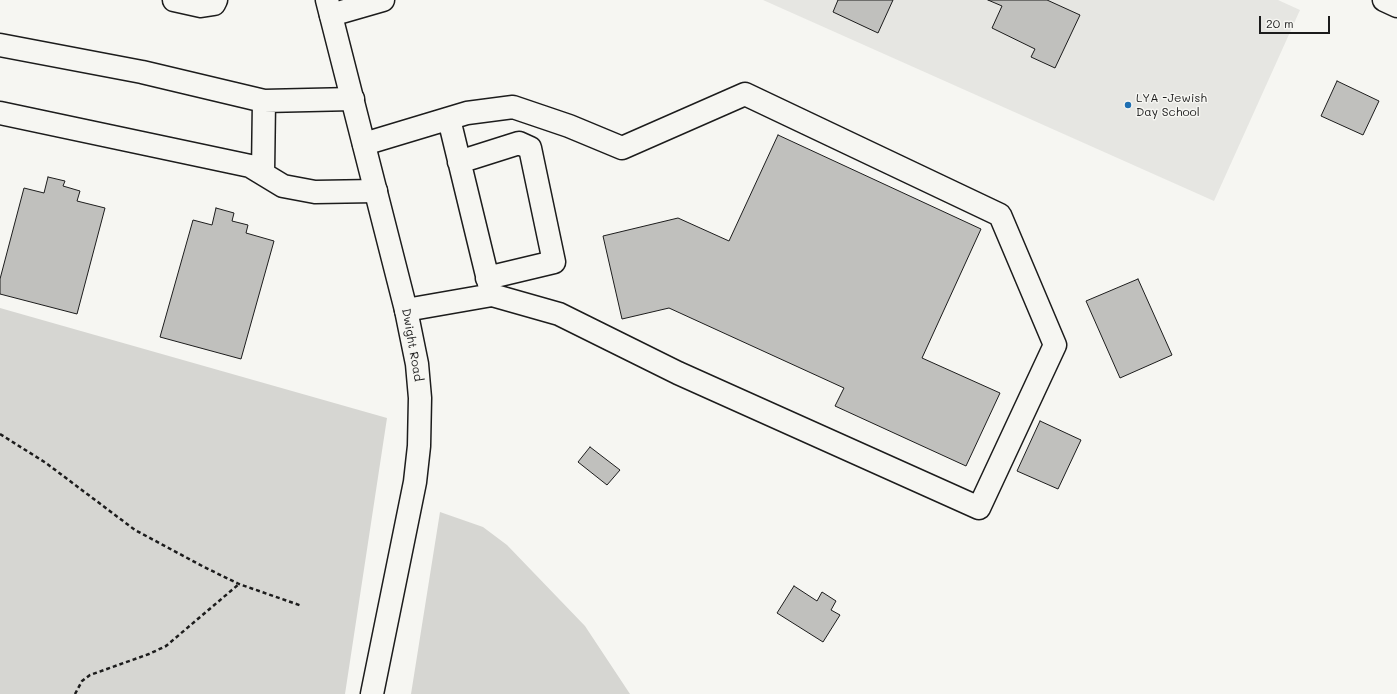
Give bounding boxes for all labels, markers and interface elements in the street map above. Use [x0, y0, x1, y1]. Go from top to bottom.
scale bar [1261, 8, 1332, 34]
text: 20 m [1266, 15, 1294, 31]
place label: LYA -Jewish Day School [1136, 91, 1207, 119]
marker: LYA -Jewish Day School [1123, 100, 1133, 110]
street label: Dwight Road [398, 307, 426, 383]

